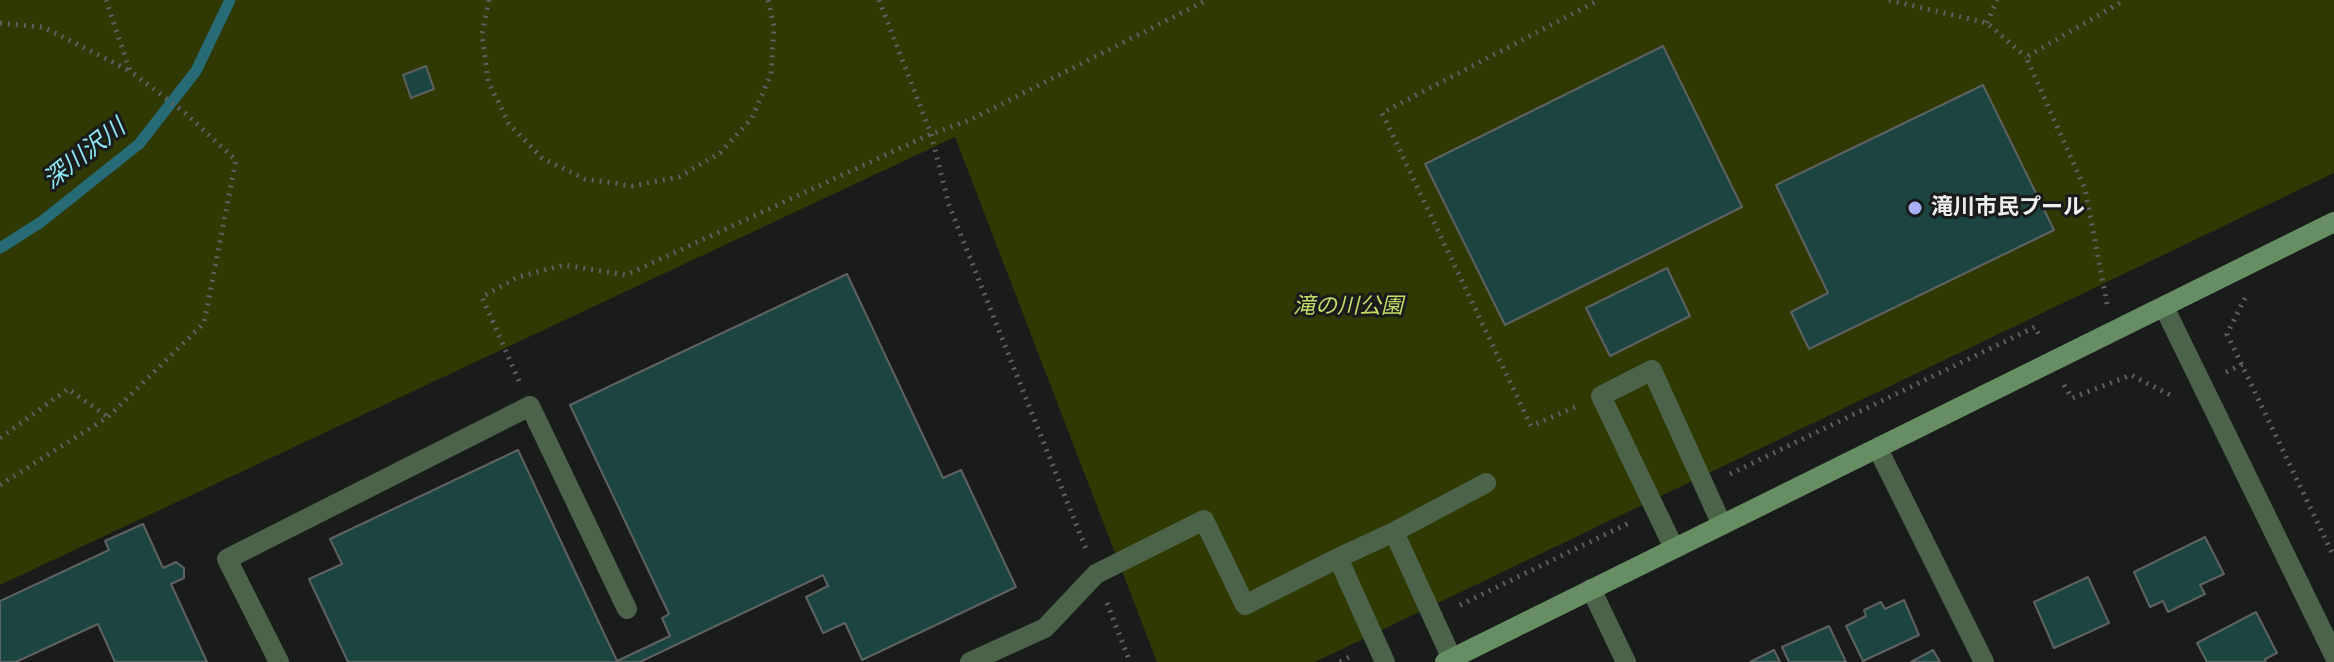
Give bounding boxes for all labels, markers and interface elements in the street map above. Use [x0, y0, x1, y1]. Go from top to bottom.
water label: 深川沢川 [38, 114, 132, 196]
place label: 滝川市民プール [1931, 195, 2085, 221]
marker: 滝川市民プール [1906, 199, 1924, 217]
park label: 滝の川公園 [1293, 294, 1403, 320]

